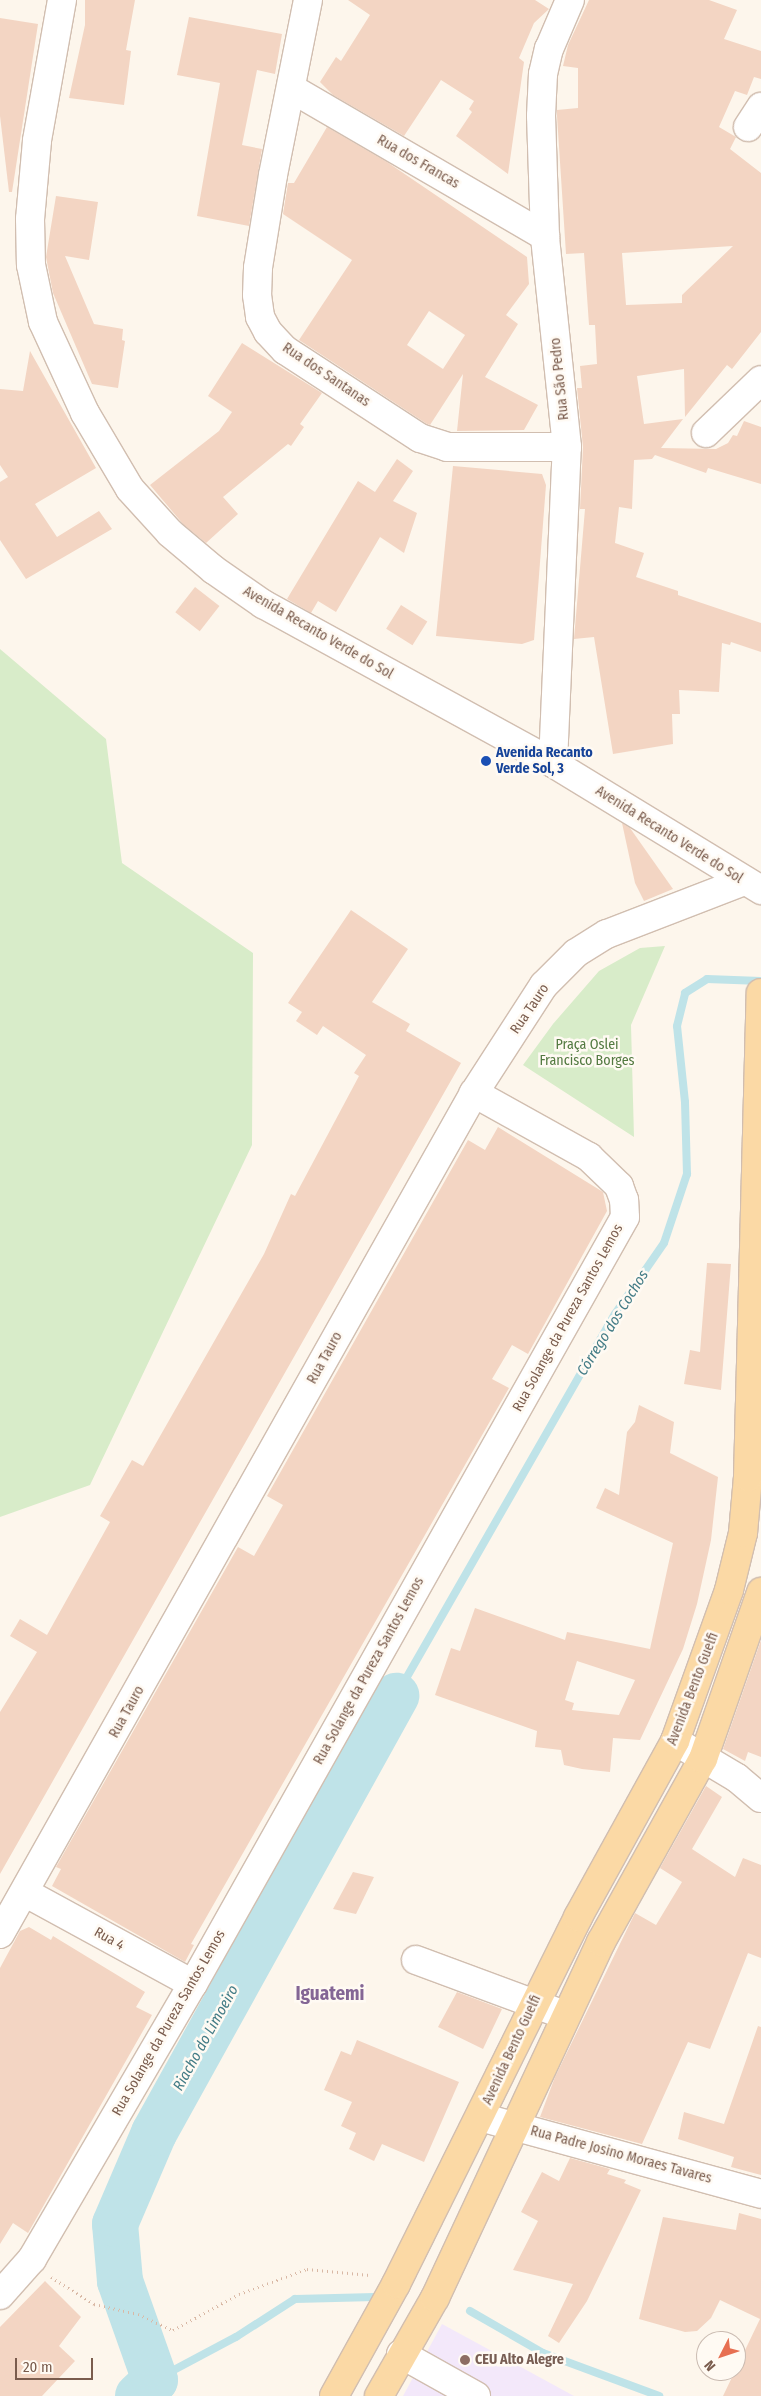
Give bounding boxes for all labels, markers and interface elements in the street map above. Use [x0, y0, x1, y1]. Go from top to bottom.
street label: Rua dos Francas [374, 132, 462, 192]
street label: Rua São Pedro [547, 337, 573, 421]
street label: Rua dos Santanas [279, 340, 373, 410]
street label: Avenida Recanto Verde do Sol [240, 583, 396, 683]
place label: Avenida Recanto Verde Sol, 3 [496, 745, 593, 778]
marker: Avenida Recanto Verde Sol, 3 [480, 755, 492, 767]
street label: Avenida Recanto Verde do Sol [592, 783, 746, 887]
street label: Rua Tauro [507, 981, 553, 1037]
park label: Praça Oslei Francisco Borges [539, 1037, 635, 1070]
street label: Rua Solange da Pureza Santos Lemos [509, 1221, 627, 1415]
water label: Córrego dos Cochos [573, 1267, 653, 1379]
street label: Rua Tauro [304, 1329, 346, 1387]
street label: Rua Solange da Pureza Santos Lemos [310, 1574, 428, 1768]
street label: Avenida Bento Guelfi [664, 1630, 722, 1748]
street label: Rua Tauro [106, 1683, 148, 1741]
street label: Rua 4 [91, 1924, 127, 1954]
street label: Rua Solange da Pureza Santos Lemos [109, 1927, 229, 2119]
water label: Riacho do Limoeiro [170, 1982, 242, 2094]
district label: Iguatemi [295, 1983, 365, 2005]
street label: Avenida Bento Guelfi [479, 1992, 545, 2108]
street label: Rua Padre Josino Moraes Tavares [529, 2123, 713, 2187]
north arrow [696, 2331, 746, 2381]
scale bar [18, 2348, 95, 2380]
place label: CEU Alto Alegre [475, 2352, 564, 2368]
marker: CEU Alto Alegre [459, 2354, 471, 2366]
text: N [701, 2357, 719, 2374]
text: 20 m [23, 2358, 53, 2376]

